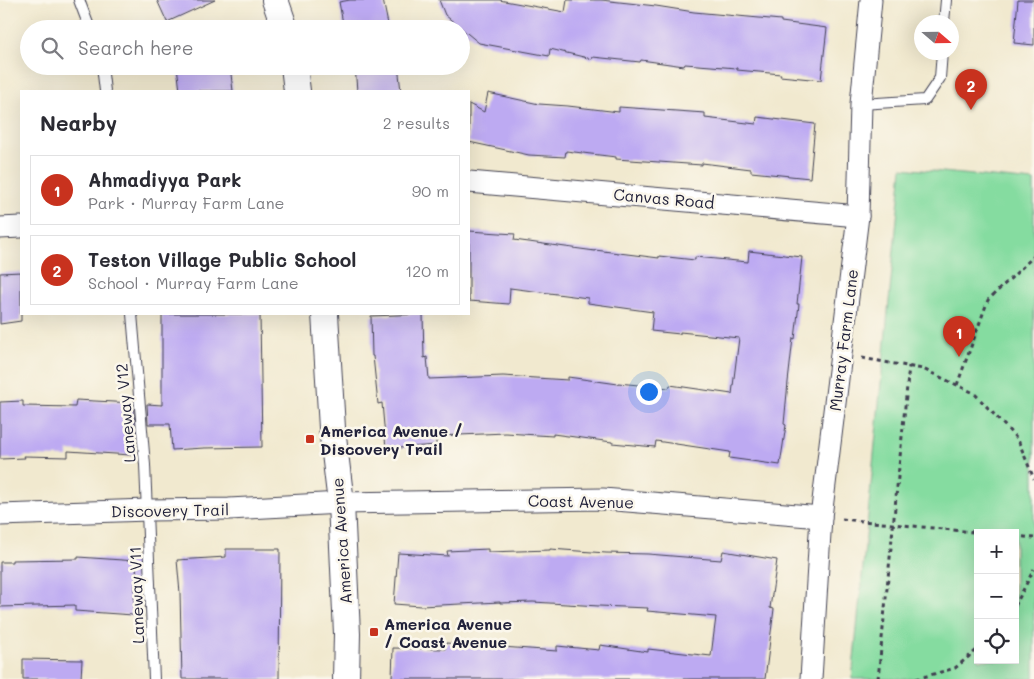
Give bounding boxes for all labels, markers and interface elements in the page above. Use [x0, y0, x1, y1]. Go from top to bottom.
north arrow [914, 15, 959, 60]
search box [20, 20, 470, 75]
icon: search [38, 34, 66, 62]
text: Search here [78, 35, 194, 60]
pin: 2 [955, 69, 987, 110]
text: Nearby [40, 109, 117, 136]
text: 2 results [383, 112, 450, 133]
text: Ahmadiyya Park [88, 167, 241, 192]
text: 1 [53, 180, 61, 201]
text: 90 m [412, 180, 449, 201]
street label: Canvas Road [613, 183, 715, 213]
text: Park · Murray Farm Lane [88, 192, 284, 213]
text: Teston Village Public School [88, 247, 356, 272]
text: 2 [53, 260, 61, 281]
text: 120 m [405, 260, 449, 281]
street label: Murray Farm Lane [824, 268, 862, 412]
text: School · Murray Farm Lane [88, 272, 299, 293]
pin: 1 [943, 316, 975, 357]
street label: Laneway V12 [110, 363, 140, 463]
your location [636, 379, 662, 405]
place label: America Avenue / Discovery Trail [320, 420, 463, 459]
marker: America Avenue / Discovery Trail [304, 433, 316, 445]
street label: America Avenue [326, 477, 356, 605]
street label: Coast Avenue [528, 490, 634, 512]
street label: Discovery Trail [111, 498, 229, 522]
map controls [974, 529, 1019, 664]
button: + [974, 529, 1019, 574]
street label: Laneway V11 [124, 546, 148, 644]
button: − [974, 574, 1019, 619]
place label: America Avenue / Coast Avenue [384, 613, 512, 652]
button: locate [974, 619, 1019, 664]
marker: America Avenue / Coast Avenue [368, 626, 380, 638]

